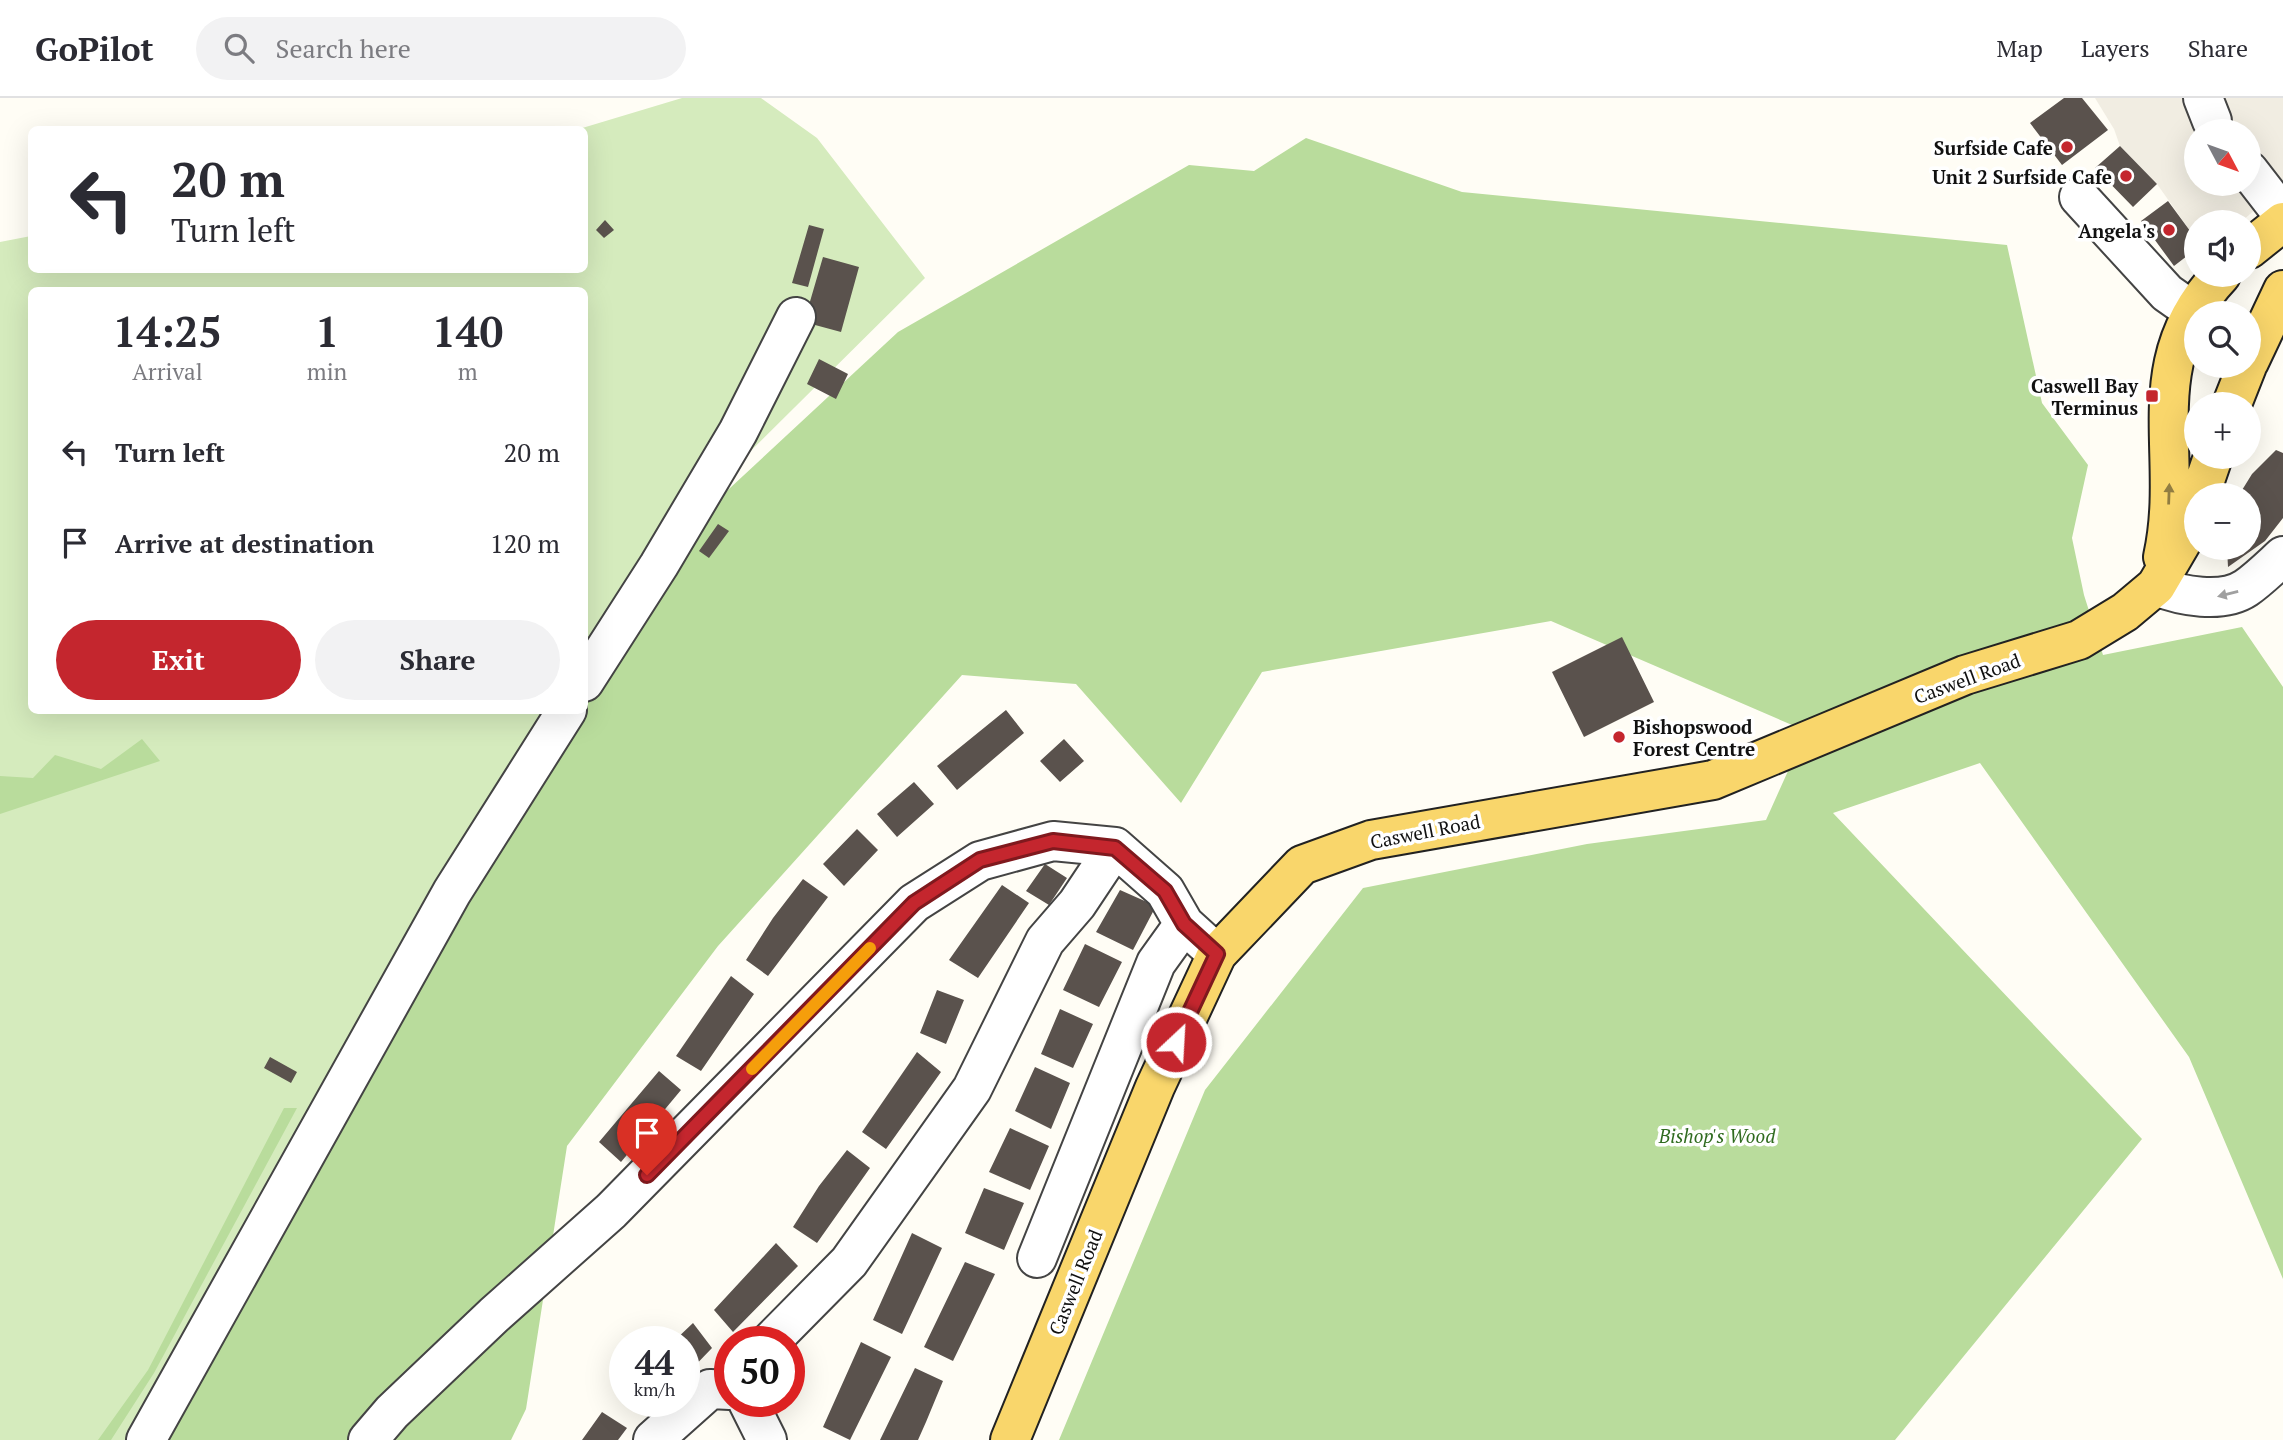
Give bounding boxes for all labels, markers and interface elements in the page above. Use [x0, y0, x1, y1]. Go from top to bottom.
search box [196, 17, 686, 80]
text: GoPilot [35, 27, 154, 70]
icon: search [220, 29, 258, 67]
text: Search here [276, 31, 411, 65]
text: Map [1996, 32, 2043, 64]
text: Layers [2081, 32, 2150, 64]
text: Share [2188, 32, 2248, 64]
north arrow [2184, 119, 2261, 196]
map controls [2184, 119, 2261, 560]
place label: Surfside Cafe [1934, 135, 2053, 160]
marker: Surfside Cafe [2059, 139, 2075, 155]
text: 20 m [171, 146, 285, 211]
icon: left [56, 154, 147, 245]
place label: Unit 2 Surfside Cafe [1932, 164, 2112, 189]
marker: Unit 2 Surfside Cafe [2118, 168, 2134, 184]
text: Turn left [171, 209, 295, 251]
button: sound [2184, 210, 2261, 287]
place label: Angela's [2078, 218, 2155, 243]
marker: Angela's [2161, 222, 2177, 238]
button: search [2184, 301, 2261, 378]
text: 14:25 [113, 303, 222, 359]
text: 1 [315, 303, 339, 359]
text: 140 [432, 303, 503, 359]
text: Arrival [132, 356, 203, 387]
text: min [307, 356, 347, 387]
text: m [458, 356, 478, 387]
place label: Caswell Bay Terminus [2031, 373, 2139, 420]
marker: Caswell Bay Terminus [2144, 388, 2160, 404]
button: + [2184, 392, 2261, 469]
icon: left [56, 433, 94, 471]
text: Turn left [115, 435, 225, 469]
text: 20 m [504, 435, 560, 469]
one-way arrow [2163, 483, 2174, 505]
button: − [2184, 483, 2261, 560]
icon: arrive [56, 524, 94, 562]
text: Arrive at destination [115, 526, 374, 560]
text: 120 m [490, 526, 560, 560]
one-way arrow [2216, 589, 2238, 600]
button: Exit [56, 620, 301, 700]
button: Share [315, 620, 560, 700]
street label: Caswell Road [1910, 647, 2024, 709]
place label: Bishopswood Forest Centre [1633, 714, 1755, 761]
marker: Bishopswood Forest Centre [1611, 729, 1627, 745]
street label: Caswell Road [1368, 808, 1483, 854]
position arrow [1139, 1005, 1213, 1079]
pin [617, 1103, 677, 1175]
icon: arrive [628, 1114, 666, 1152]
park label: Bishop's Wood [1658, 1123, 1776, 1148]
street label: Caswell Road [1042, 1225, 1108, 1338]
speed limit sign: 50 [714, 1326, 805, 1417]
text: 44 [635, 1339, 674, 1385]
text: km/h [634, 1377, 675, 1401]

